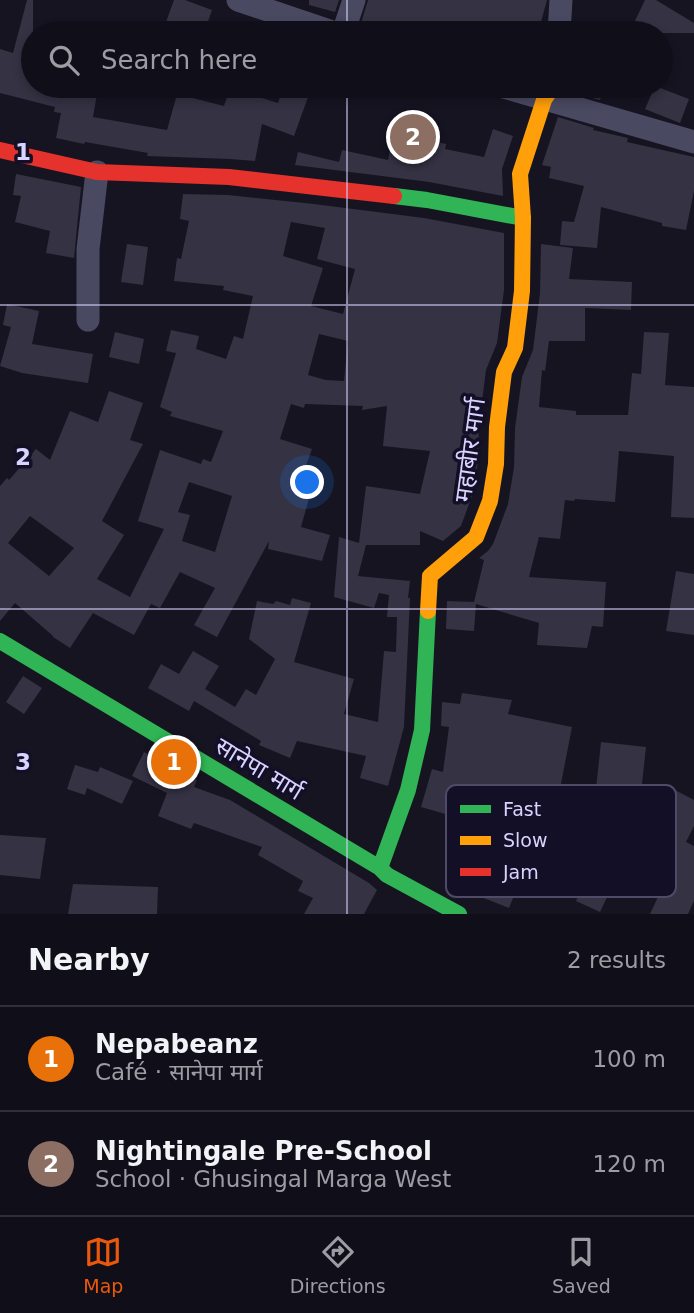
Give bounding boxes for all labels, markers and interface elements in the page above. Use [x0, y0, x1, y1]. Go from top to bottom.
search box [21, 21, 673, 98]
icon: search [45, 41, 83, 79]
text: Search here [101, 45, 257, 75]
pin: 2 [390, 111, 436, 163]
text: 1 [15, 139, 31, 165]
street label: महाबीर मार्ग [449, 395, 491, 504]
text: 2 [15, 444, 31, 470]
your location [290, 465, 324, 499]
street label: सानेपा मार्ग [210, 732, 309, 807]
pin: 1 [151, 736, 197, 788]
text: 3 [15, 749, 31, 775]
legend [446, 785, 676, 897]
text: Fast [503, 798, 541, 820]
text: Slow [503, 829, 548, 851]
text: Jam [502, 861, 539, 883]
text: Nearby [28, 942, 150, 977]
text: 2 results [567, 947, 666, 973]
text: Nepabeanz [95, 1029, 258, 1059]
text: 1 [43, 1046, 59, 1072]
text: 100 m [592, 1046, 666, 1072]
text: Café · सानेपा मार्ग [95, 1059, 263, 1085]
text: Nightingale Pre-School [95, 1136, 432, 1166]
text: 2 [43, 1151, 59, 1177]
text: 120 m [592, 1151, 666, 1177]
text: School · Ghusingal Marga West [95, 1166, 451, 1192]
tab: Map [83, 1233, 123, 1297]
tab: Directions [290, 1233, 386, 1297]
tab: Saved [552, 1233, 611, 1297]

